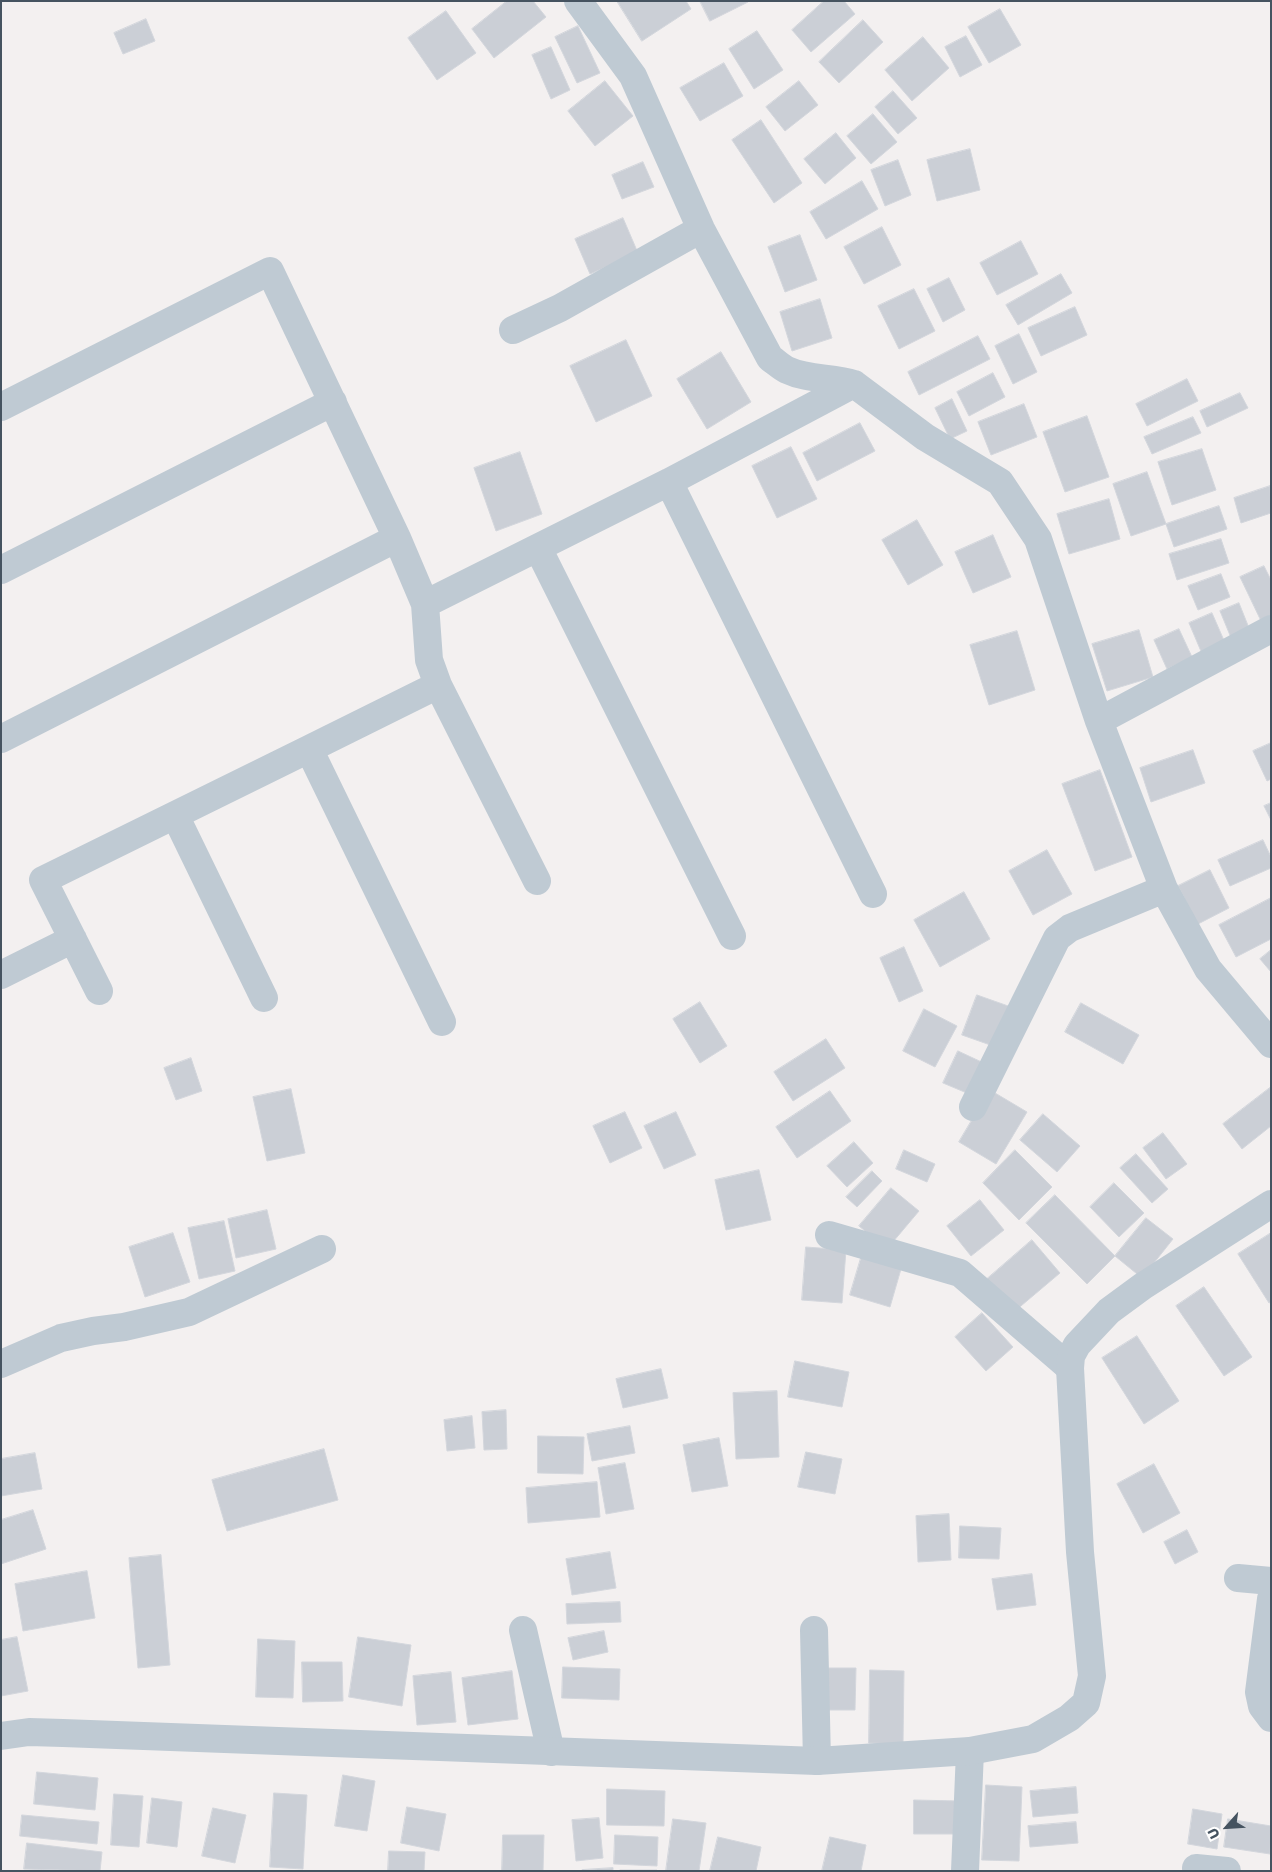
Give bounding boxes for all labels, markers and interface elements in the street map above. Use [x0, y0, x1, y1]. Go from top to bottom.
north arrow [1202, 1802, 1252, 1852]
text: U [1202, 1825, 1225, 1842]

